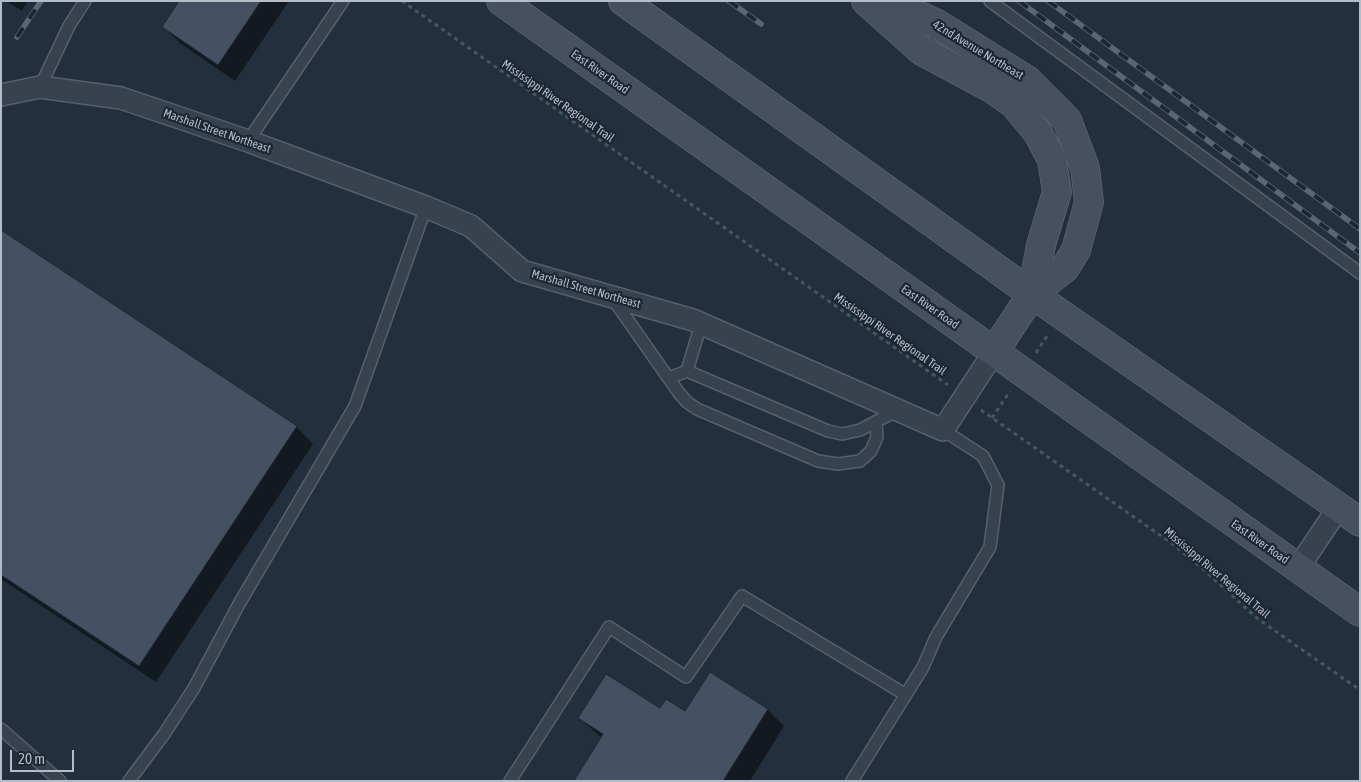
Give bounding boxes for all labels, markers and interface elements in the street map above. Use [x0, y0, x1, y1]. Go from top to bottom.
street label: 42nd Avenue Northeast [930, 17, 1026, 83]
street label: East River Road [568, 47, 632, 97]
street label: Mississippi River Regional Trail [499, 57, 617, 145]
street label: Marshall Street Northeast [161, 106, 273, 156]
street label: Marshall Street Northeast [530, 267, 642, 311]
street label: East River Road [898, 282, 962, 332]
street label: Mississippi River Regional Trail [831, 290, 949, 378]
street label: East River Road [1228, 517, 1292, 567]
street label: Mississippi River Regional Trail [1161, 524, 1273, 622]
scale bar [12, 740, 76, 772]
text: 20 m [18, 750, 45, 767]

